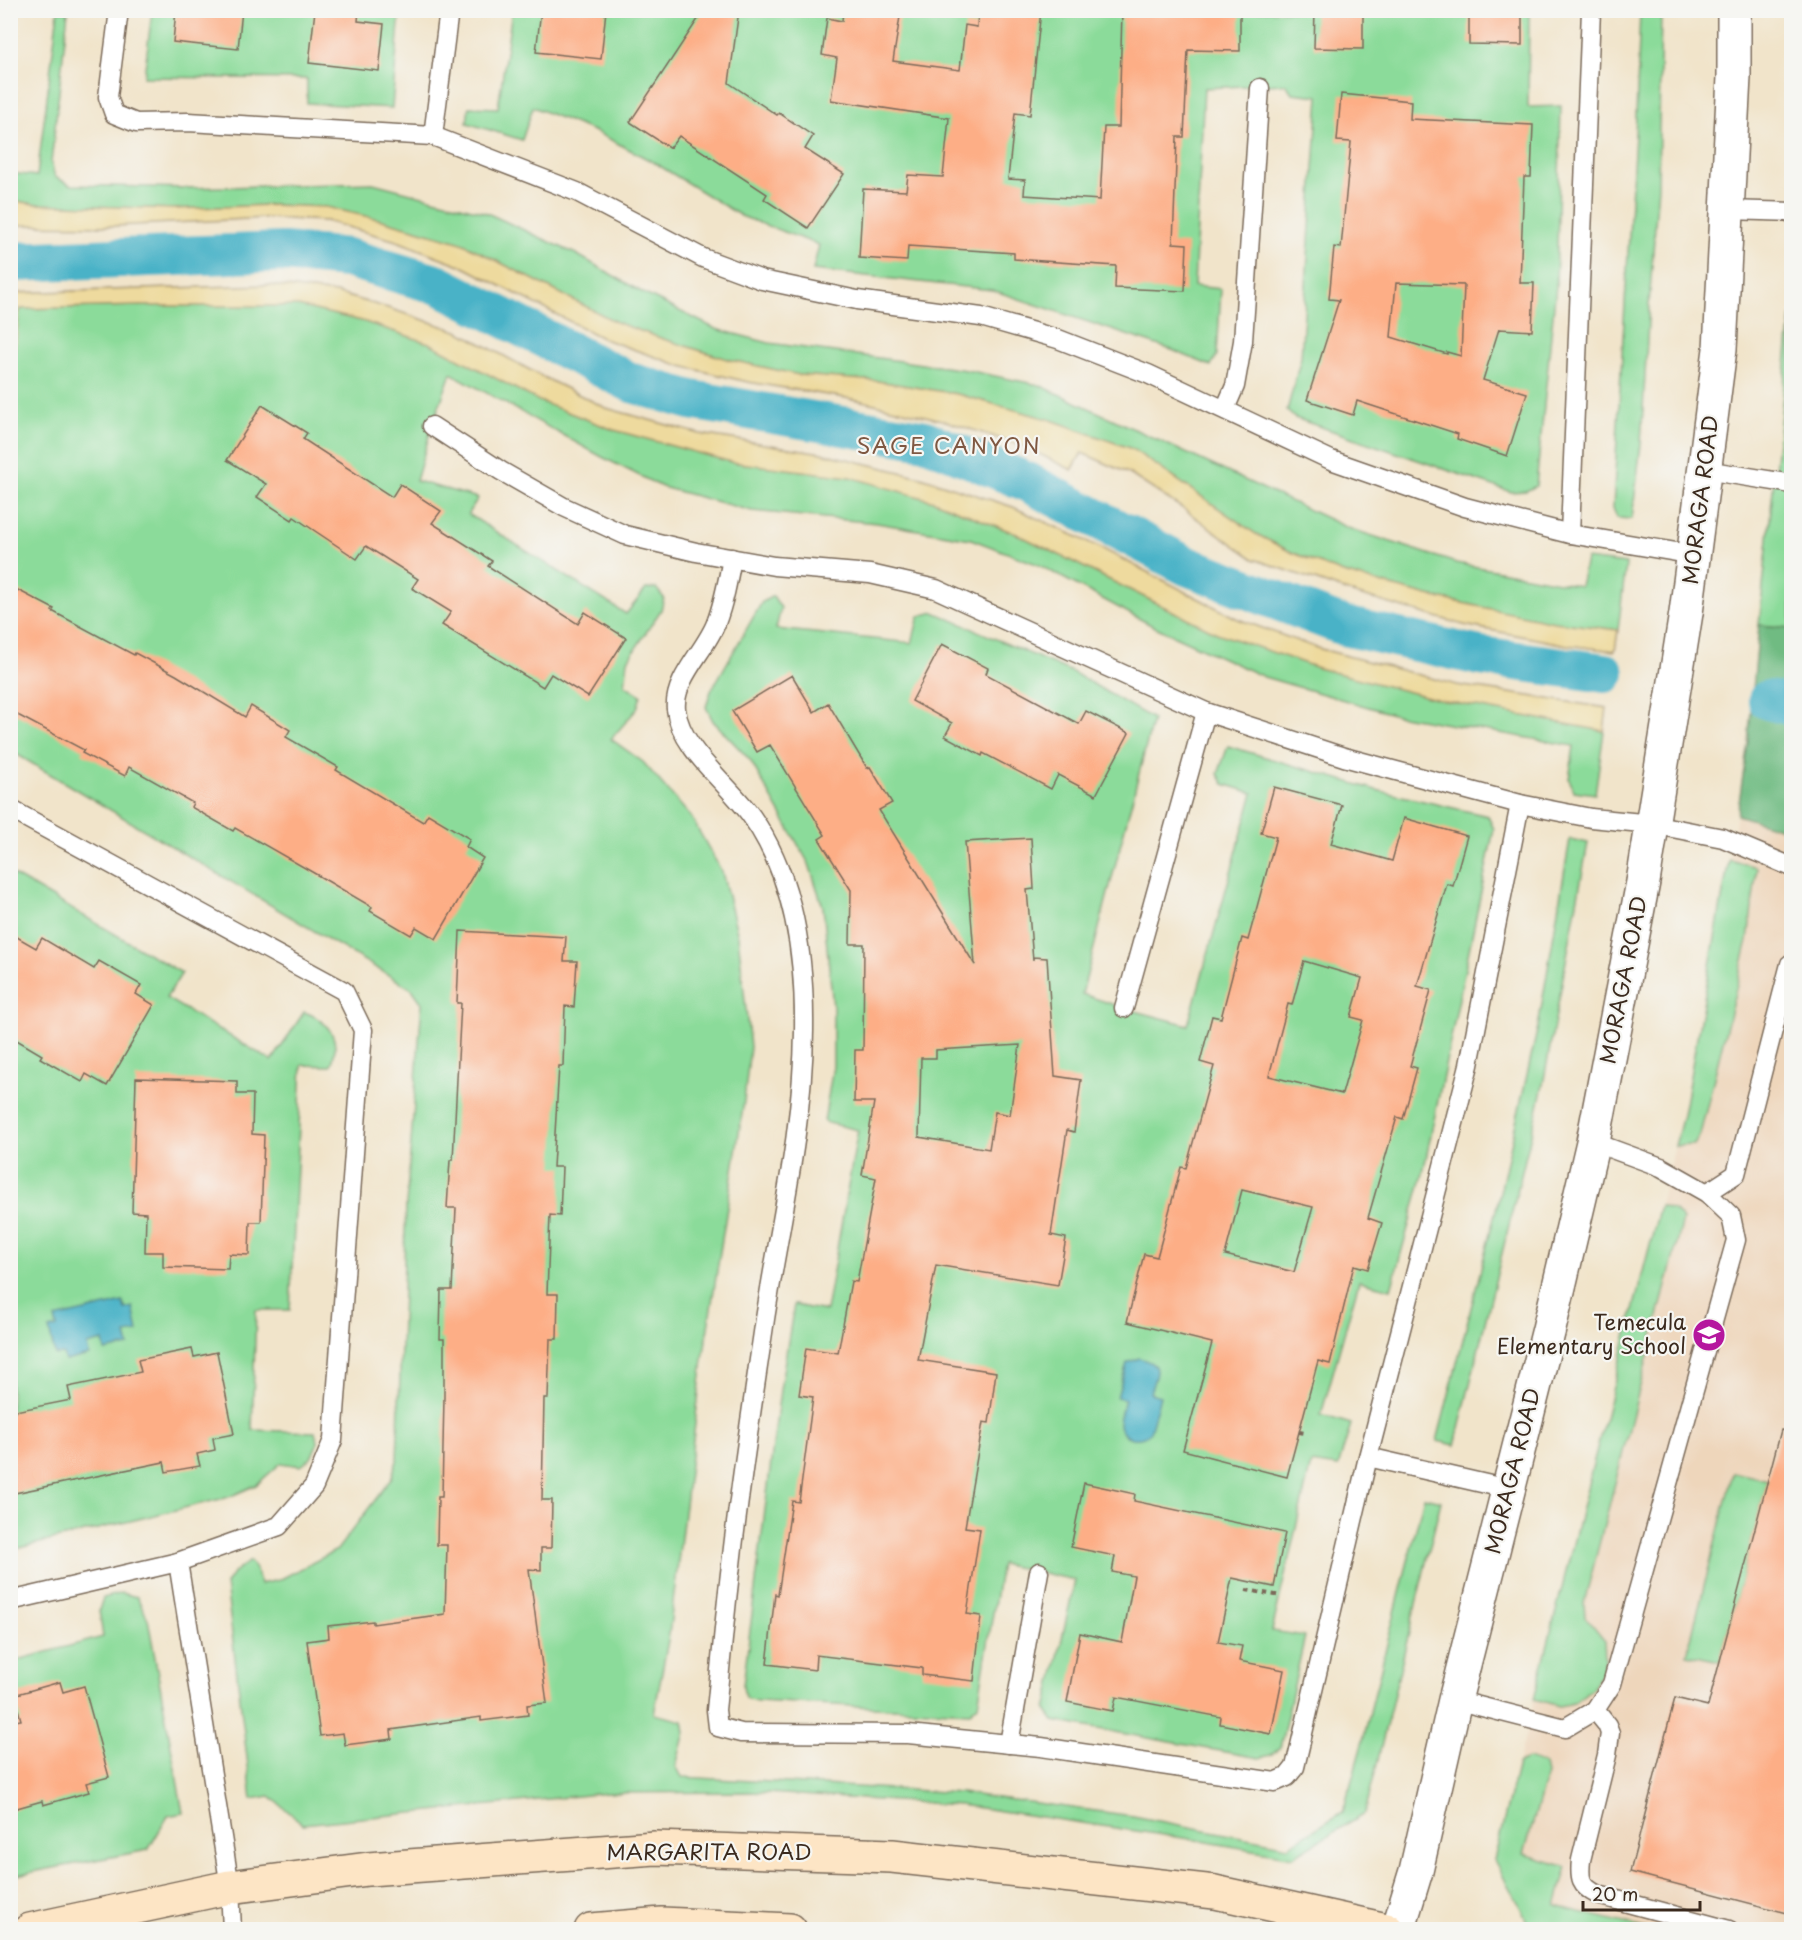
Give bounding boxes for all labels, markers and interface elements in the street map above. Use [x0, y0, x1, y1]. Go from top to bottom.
street label: MORAGA ROAD [1673, 413, 1725, 586]
district label: SAGE CANYON [857, 428, 1041, 461]
street label: MORAGA ROAD [1590, 893, 1654, 1066]
place label: Temecula Elementary School [1497, 1305, 1686, 1361]
school or university icon: Temecula Elementary School [1691, 1317, 1727, 1353]
street label: MORAGA ROAD [1475, 1384, 1547, 1557]
street label: MARGARITA ROAD [606, 1835, 812, 1867]
scale bar [1583, 1874, 1700, 1912]
text: 20 m [1592, 1880, 1638, 1907]

